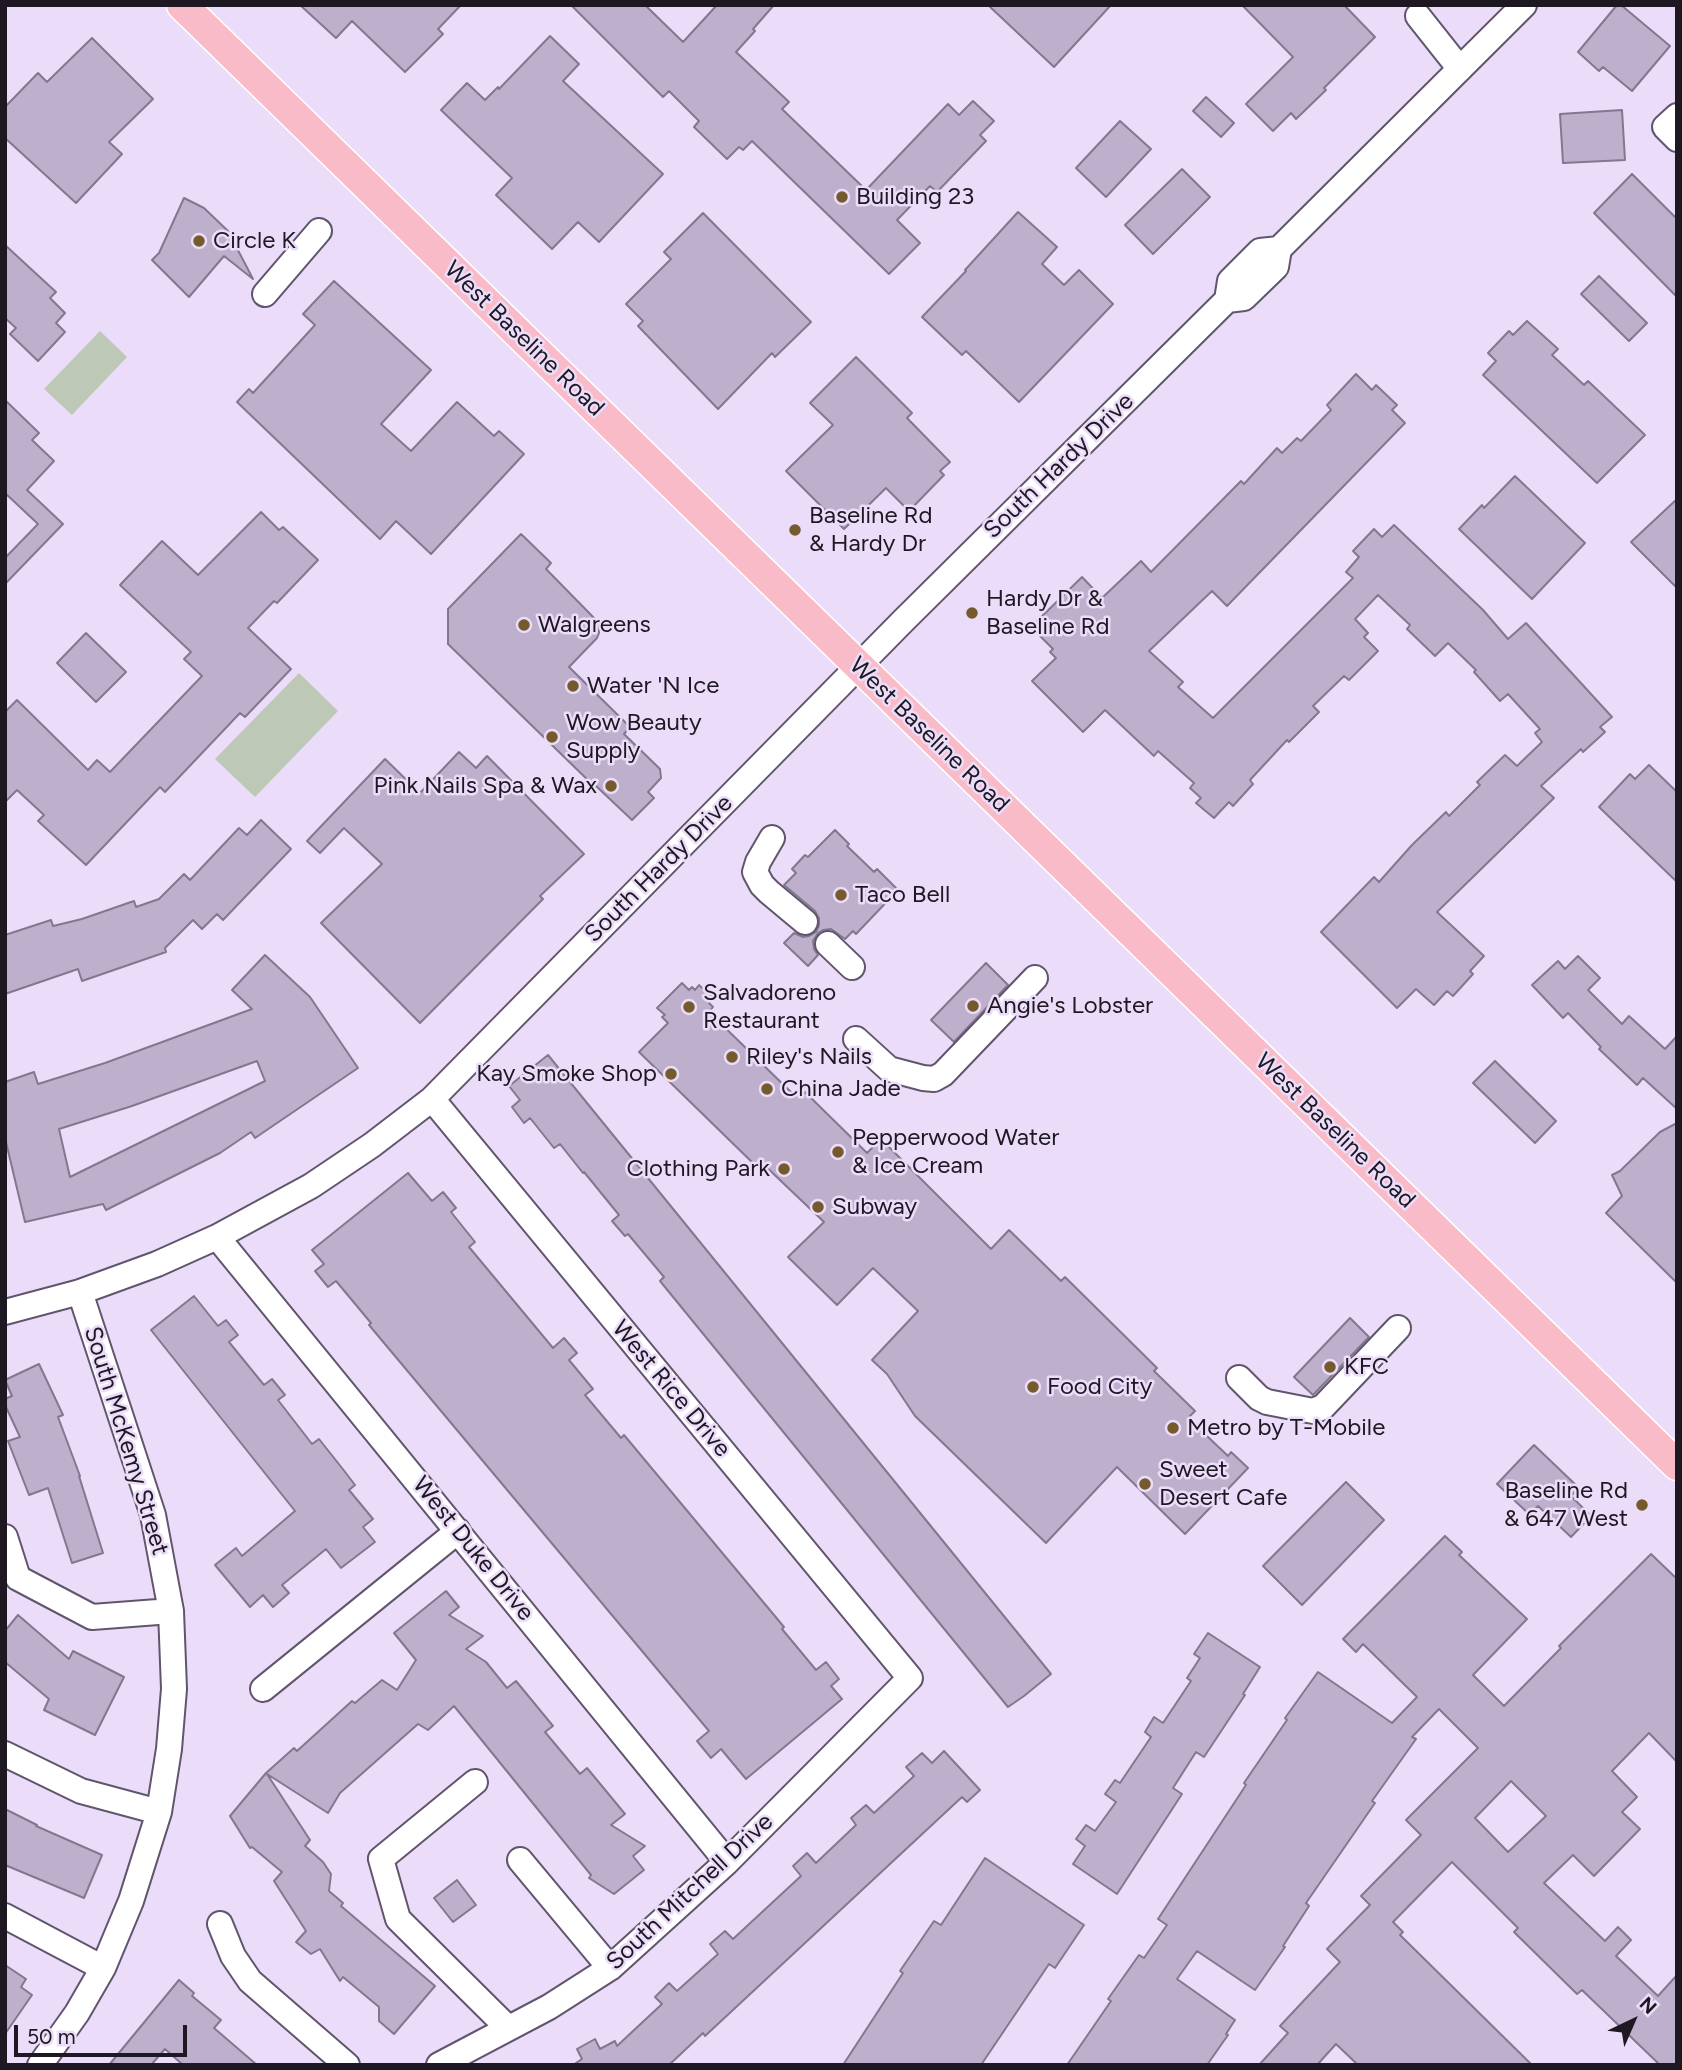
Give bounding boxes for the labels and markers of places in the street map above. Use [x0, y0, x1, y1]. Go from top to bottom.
place label: Building 23 [856, 183, 974, 211]
marker: Building 23 [834, 189, 850, 205]
place label: Circle K [213, 227, 296, 255]
marker: Circle K [191, 233, 207, 249]
place label: Baseline Rd & Hardy Dr [809, 502, 933, 558]
marker: Baseline Rd & Hardy Dr [787, 522, 803, 538]
place label: Hardy Dr & Baseline Rd [986, 585, 1110, 641]
marker: Hardy Dr & Baseline Rd [964, 605, 980, 621]
place label: Walgreens [538, 611, 651, 639]
marker: Walgreens [516, 617, 532, 633]
place label: Water 'N Ice [587, 672, 719, 700]
marker: Water 'N Ice [565, 678, 581, 694]
place label: Wow Beauty Supply [566, 709, 702, 765]
marker: Wow Beauty Supply [544, 729, 560, 745]
place label: Pink Nails Spa & Wax [374, 772, 597, 800]
marker: Pink Nails Spa & Wax [603, 778, 619, 794]
place label: Taco Bell [855, 881, 950, 909]
marker: Taco Bell [833, 887, 849, 903]
place label: Salvadoreno Restaurant [703, 979, 836, 1035]
place label: Angie's Lobster [987, 992, 1153, 1020]
marker: Angie's Lobster [965, 998, 981, 1014]
marker: Salvadoreno Restaurant [681, 999, 697, 1015]
place label: Riley's Nails [746, 1043, 872, 1071]
marker: Riley's Nails [724, 1049, 740, 1065]
place label: Kay Smoke Shop [476, 1060, 657, 1088]
marker: Kay Smoke Shop [663, 1066, 679, 1082]
place label: China Jade [781, 1075, 901, 1103]
marker: China Jade [759, 1081, 775, 1097]
place label: Pepperwood Water & Ice Cream [852, 1124, 1059, 1180]
marker: Pepperwood Water & Ice Cream [830, 1144, 846, 1160]
place label: Clothing Park [626, 1155, 770, 1183]
marker: Clothing Park [776, 1161, 792, 1177]
place label: Subway [832, 1193, 917, 1221]
marker: Subway [810, 1199, 826, 1215]
place label: KFC [1344, 1353, 1389, 1381]
marker: KFC [1322, 1359, 1338, 1375]
place label: Food City [1047, 1373, 1152, 1401]
marker: Food City [1025, 1379, 1041, 1395]
place label: Metro by T-Mobile [1187, 1414, 1385, 1442]
marker: Metro by T-Mobile [1165, 1420, 1181, 1436]
place label: Sweet Desert Cafe [1159, 1456, 1287, 1512]
marker: Sweet Desert Cafe [1137, 1476, 1153, 1492]
place label: Baseline Rd & 647 West [1504, 1477, 1628, 1533]
marker: Baseline Rd & 647 West [1634, 1497, 1650, 1513]

